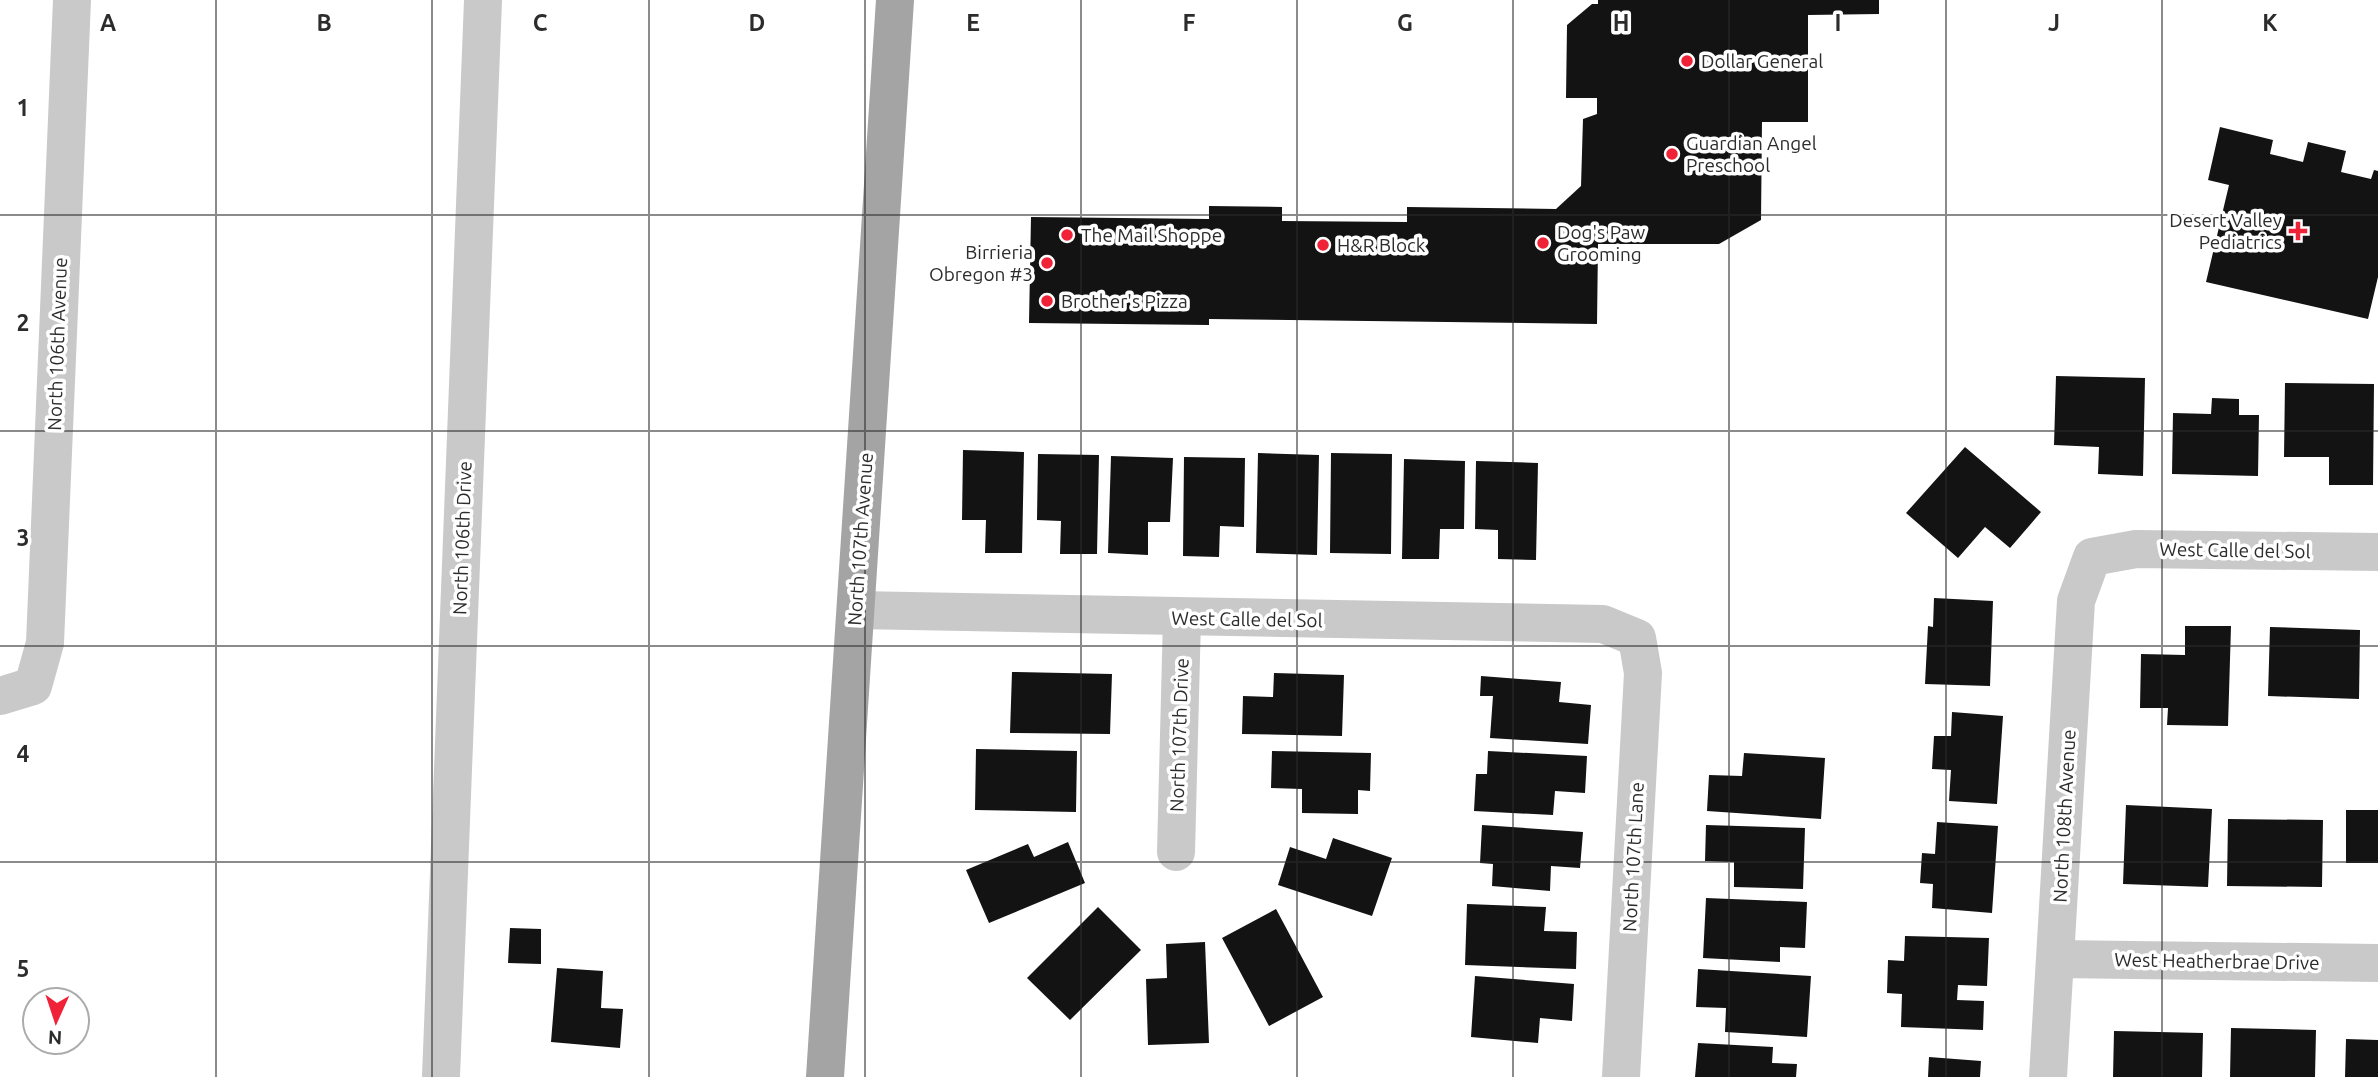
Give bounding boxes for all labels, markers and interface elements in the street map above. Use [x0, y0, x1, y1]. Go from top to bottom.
text: A [100, 10, 116, 35]
text: B [316, 10, 332, 35]
text: C [533, 10, 548, 35]
text: D [749, 10, 765, 35]
text: E [966, 10, 980, 35]
text: F [1183, 10, 1196, 35]
text: G [1397, 10, 1413, 35]
text: H [1613, 10, 1629, 35]
text: I [1835, 10, 1841, 35]
text: J [2048, 10, 2060, 35]
text: K [2262, 10, 2278, 35]
place label: Dollar General [1701, 50, 1823, 72]
marker: Dollar General [1679, 53, 1695, 69]
text: 1 [17, 95, 29, 120]
place label: Guardian Angel Preschool [1686, 132, 1817, 176]
marker: Guardian Angel Preschool [1664, 146, 1680, 162]
place label: Desert Valley Pediatrics [2169, 209, 2282, 253]
place label: Dog's Paw Grooming [1557, 221, 1646, 265]
marker: Desert Valley Pediatrics [2288, 221, 2308, 241]
place label: The Mail Shoppe [1081, 224, 1222, 246]
marker: The Mail Shoppe [1059, 227, 1075, 243]
place label: H&R Block [1337, 234, 1426, 256]
marker: Dog's Paw Grooming [1535, 235, 1551, 251]
marker: H&R Block [1315, 237, 1331, 253]
place label: Birrieria Obregon #3 [929, 241, 1033, 285]
marker: Birrieria Obregon #3 [1039, 255, 1055, 271]
street label: North 106th Avenue [43, 257, 71, 431]
place label: Brother's Pizza [1061, 290, 1188, 312]
marker: Brother's Pizza [1039, 293, 1055, 309]
text: 2 [17, 310, 29, 335]
street label: North 107th Avenue [843, 452, 877, 626]
street label: North 106th Drive [448, 461, 476, 615]
text: 3 [17, 525, 29, 550]
street label: West Calle del Sol [2159, 538, 2311, 562]
street label: West Calle del Sol [1171, 607, 1323, 631]
street label: North 107th Drive [1165, 658, 1193, 812]
street label: North 108th Avenue [2048, 729, 2080, 903]
text: 4 [17, 741, 30, 766]
street label: North 107th Lane [1618, 781, 1648, 933]
street label: West Heatherbrae Drive [2114, 948, 2320, 974]
text: 5 [17, 956, 29, 981]
north arrow [21, 986, 91, 1056]
text: N [47, 1027, 63, 1049]

